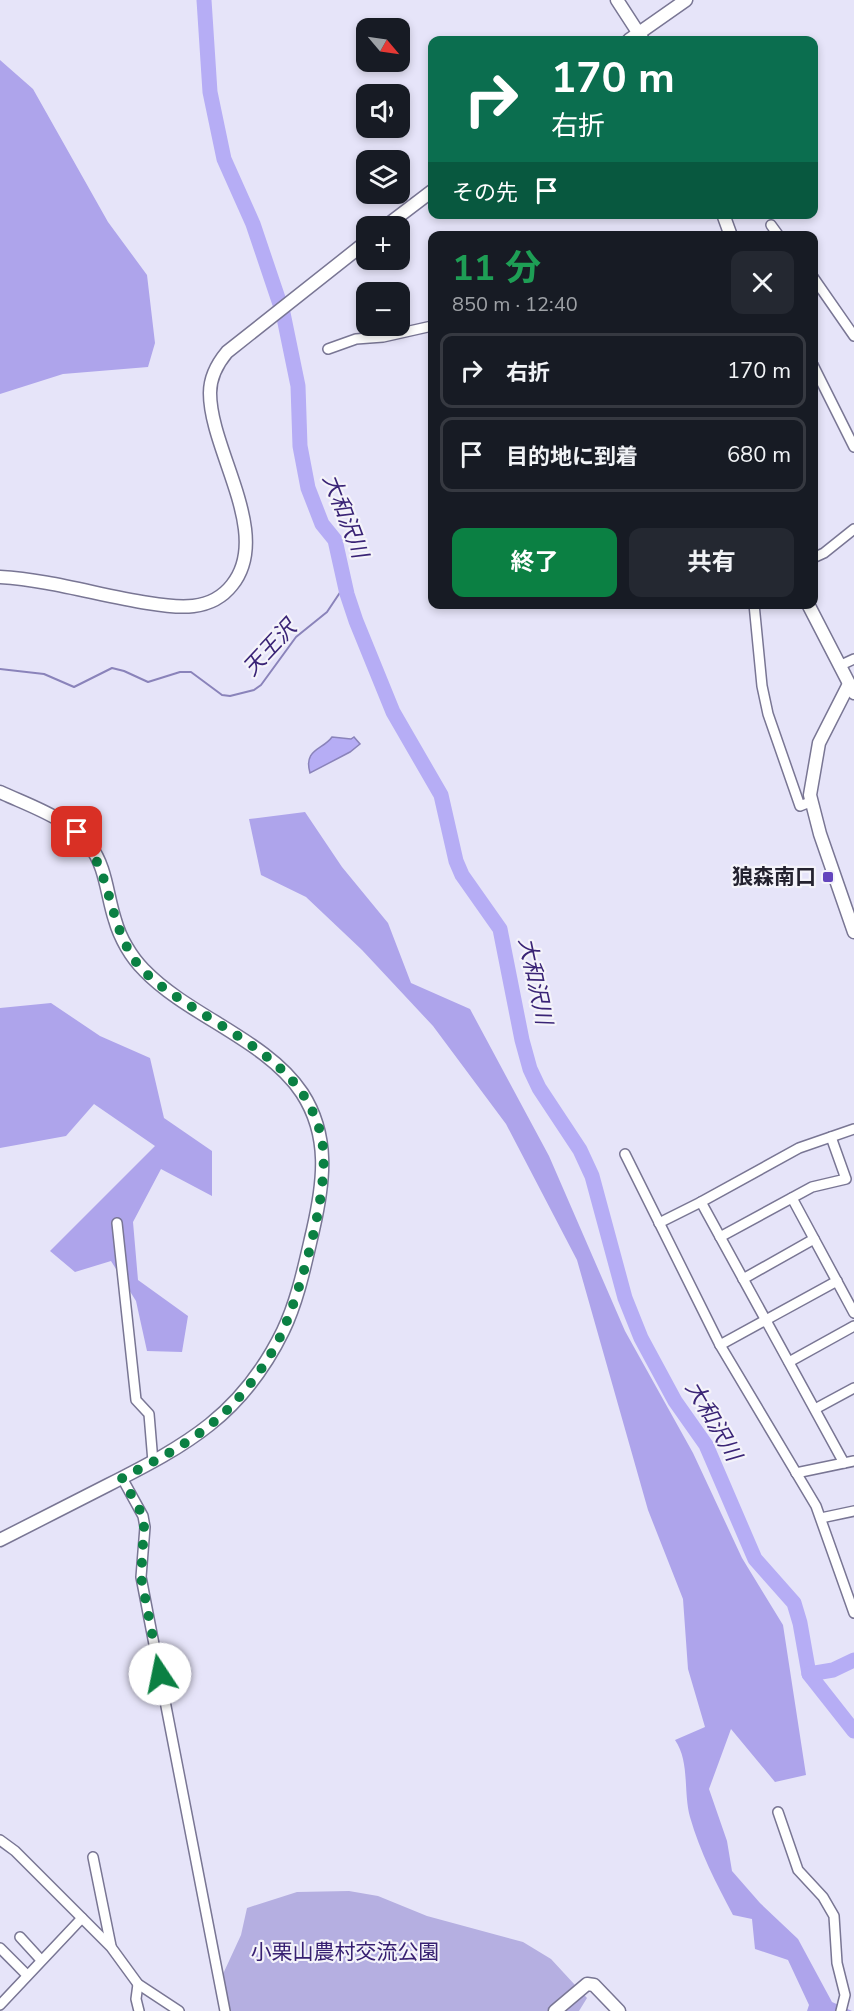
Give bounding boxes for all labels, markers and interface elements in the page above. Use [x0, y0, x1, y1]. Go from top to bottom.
north arrow [356, 18, 410, 72]
map controls [356, 18, 410, 336]
text: 170 m [551, 50, 675, 107]
icon: right [452, 60, 530, 138]
button: sound [356, 84, 410, 138]
text: 右折 [551, 108, 605, 145]
button: layers [356, 150, 410, 204]
icon: arrive [530, 174, 563, 207]
text: その先 [452, 178, 518, 208]
button: + [356, 216, 410, 270]
text: 11 分 [452, 244, 541, 293]
button: close [731, 251, 794, 314]
button: − [356, 282, 410, 336]
text: 850 m · 12:40 [452, 291, 578, 318]
icon: right [455, 354, 488, 387]
text: 170 m [727, 356, 791, 386]
text: 右折 [506, 358, 550, 388]
icon: arrive [455, 438, 488, 471]
text: 680 m [727, 440, 791, 470]
text: 目的地に到着 [506, 442, 638, 472]
water label: 大和沢川 [315, 470, 375, 564]
button: 終了 [452, 528, 617, 597]
button: 共有 [629, 528, 794, 597]
water label: 天王沢 [237, 611, 306, 682]
pin [51, 806, 102, 857]
icon: arrive [60, 815, 93, 848]
place label: 狼森南口 [732, 863, 816, 891]
marker: 狼森南口 [821, 870, 835, 884]
water label: 大和沢川 [511, 935, 559, 1029]
water label: 大和沢川 [678, 1375, 749, 1468]
position arrow [128, 1642, 192, 1706]
park label: 小栗山農村交流公園 [251, 1938, 440, 1966]

